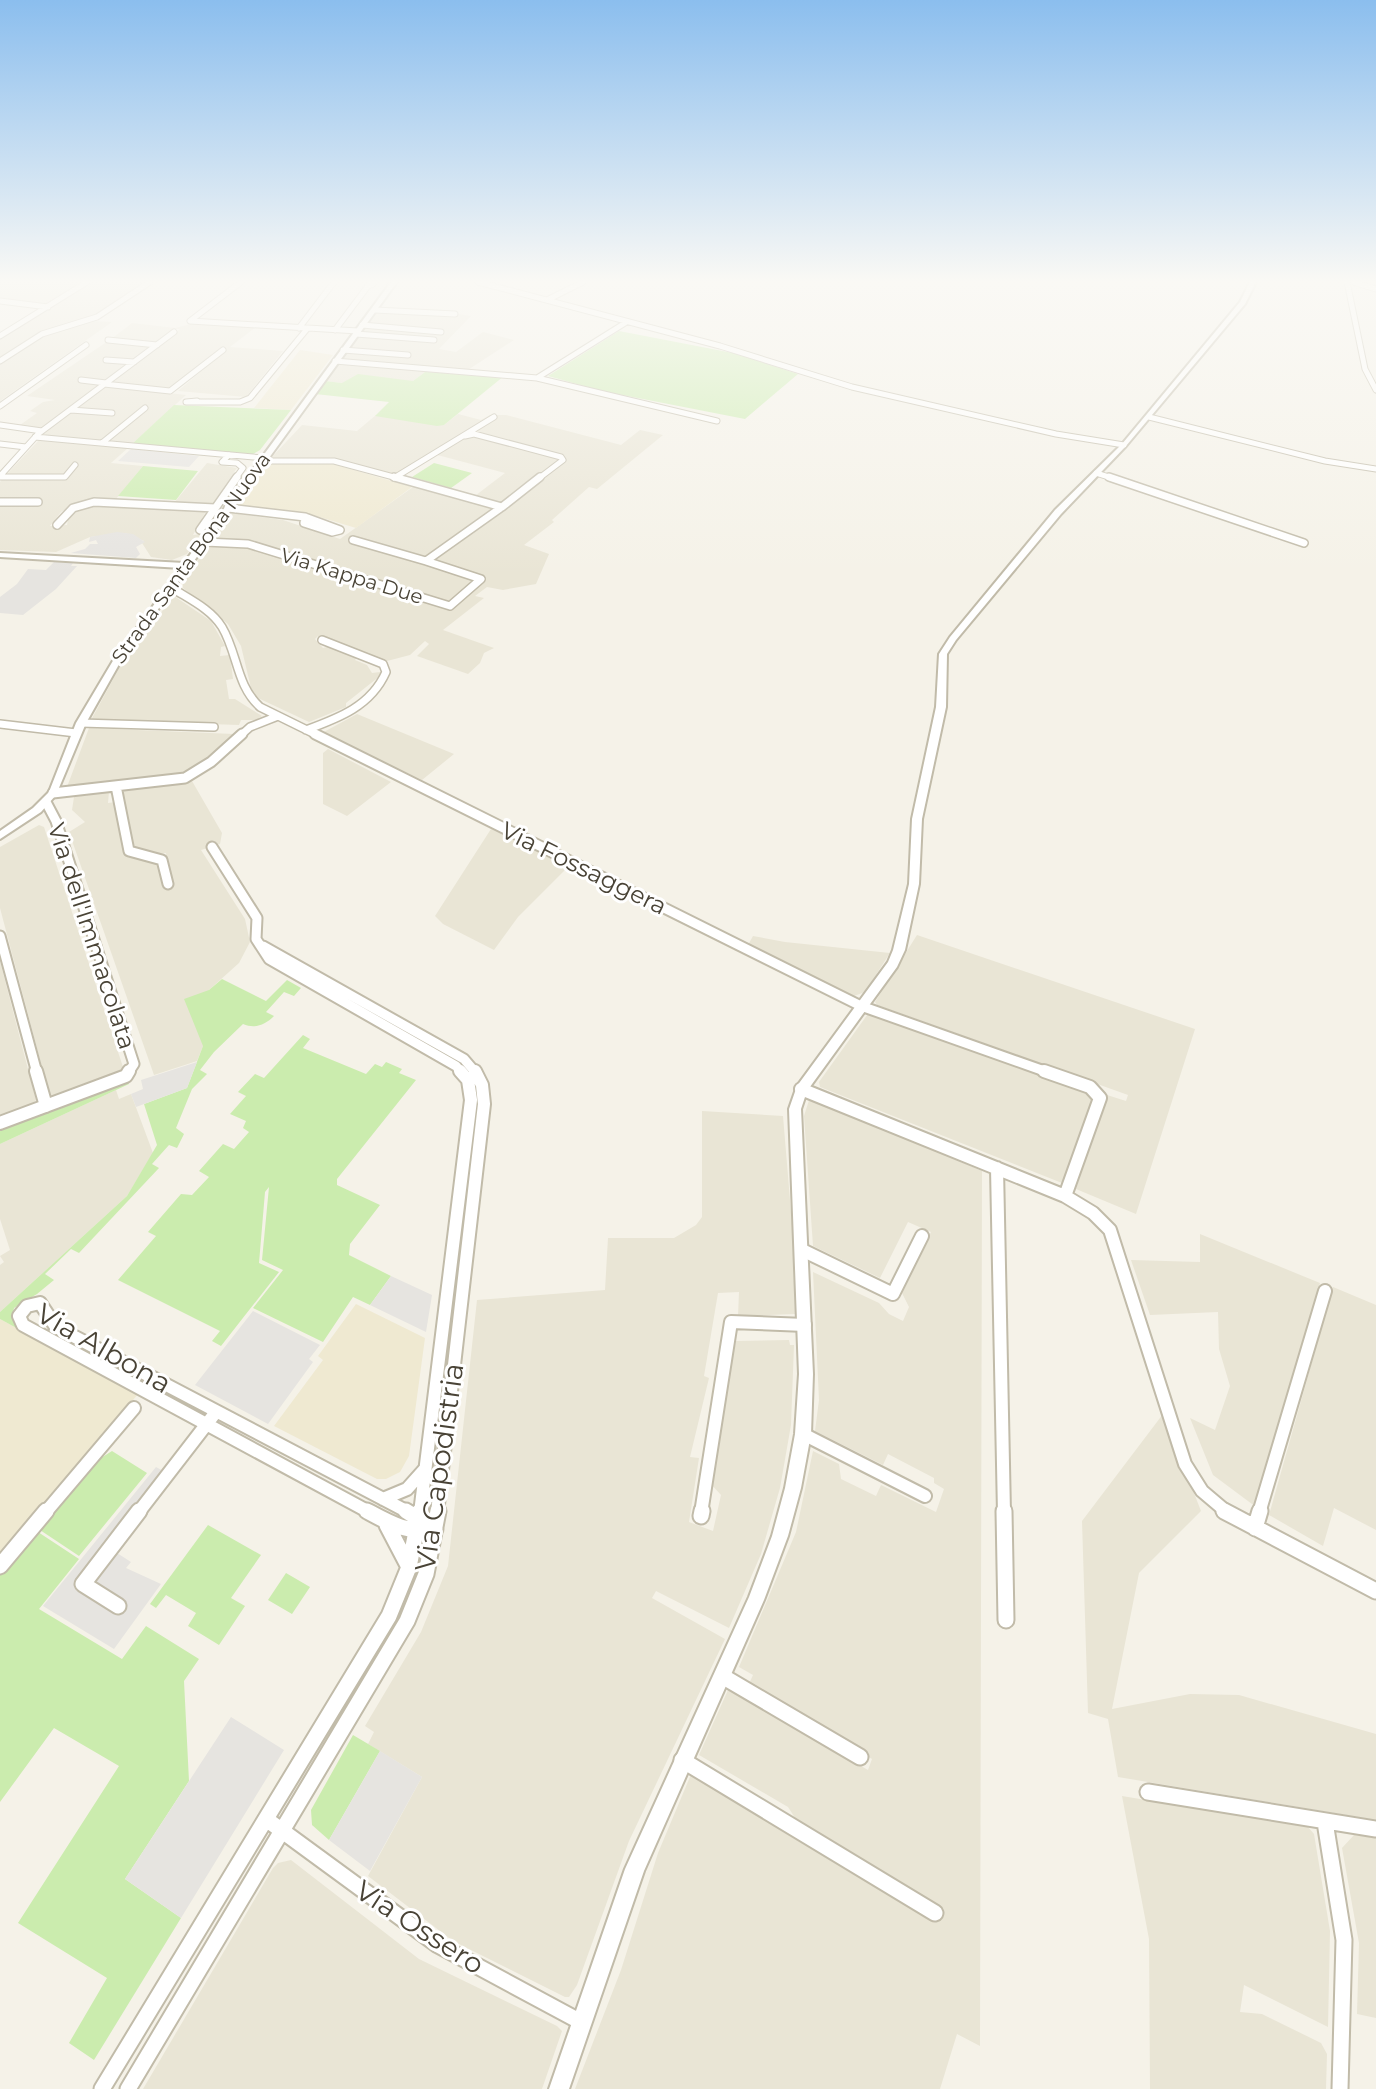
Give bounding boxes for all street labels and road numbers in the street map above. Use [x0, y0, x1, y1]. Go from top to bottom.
street label: Strada Santa Bona Nuova [106, 448, 276, 668]
street label: Via Kappa Due [278, 543, 426, 609]
street label: Via Fossaggera [496, 815, 672, 921]
street label: Via dell'Immacolata [42, 819, 142, 1053]
street label: Via Albona [31, 1296, 177, 1400]
street label: Via Capodistria [408, 1361, 470, 1573]
street label: Via Ossero [349, 1873, 491, 1981]

